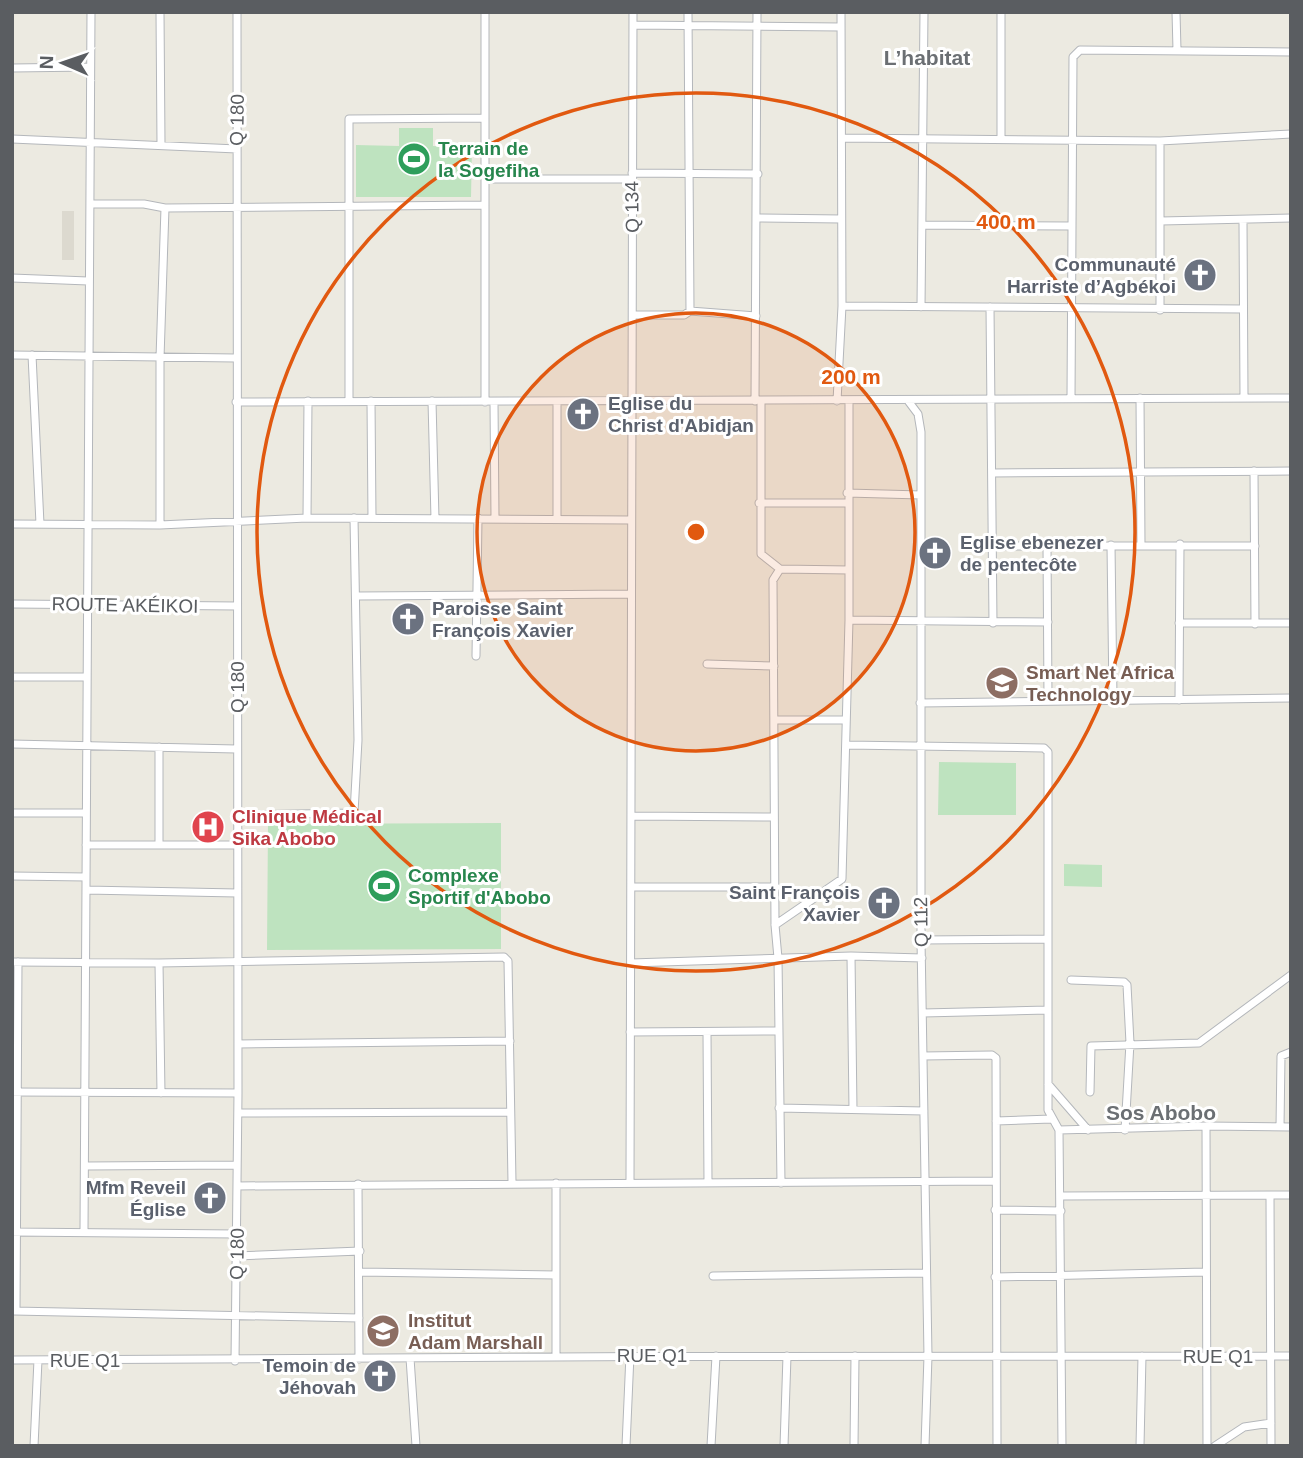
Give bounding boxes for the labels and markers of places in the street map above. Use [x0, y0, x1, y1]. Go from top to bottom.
place label: Terrain de la Sogefiha [438, 138, 540, 181]
sports icon: Terrain de la Sogefiha [395, 140, 433, 178]
place label: Communauté Harriste d’Agbékoi [1007, 254, 1176, 297]
church icon: Communauté Harriste d’Agbékoi [1181, 256, 1219, 294]
place label: Eglise du Christ d'Abidjan [608, 393, 754, 436]
church icon: Eglise du Christ d'Abidjan [564, 395, 602, 433]
centre of rings [684, 520, 708, 544]
place label: Eglise ebenezer de pentecôte [960, 532, 1104, 575]
church icon: Eglise ebenezer de pentecôte [916, 534, 954, 572]
place label: Paroisse Saint François Xavier [432, 598, 574, 641]
church icon: Paroisse Saint François Xavier [389, 600, 427, 638]
place label: Smart Net Africa Technology [1026, 662, 1175, 705]
school or university icon: Smart Net Africa Technology [983, 664, 1021, 702]
place label: Clinique Médical Sika Abobo [232, 806, 382, 849]
hospital icon: Clinique Médical Sika Abobo [189, 808, 227, 846]
place label: Complexe Sportif d'Abobo [408, 865, 551, 908]
sports icon: Complexe Sportif d'Abobo [365, 867, 403, 905]
place label: Saint François Xavier [729, 882, 861, 925]
church icon: Saint François Xavier [865, 884, 903, 922]
place label: Mfm Reveil Église [86, 1177, 186, 1220]
church icon: Mfm Reveil Église [191, 1179, 229, 1217]
place label: Institut Adam Marshall [408, 1310, 543, 1353]
school or university icon: Institut Adam Marshall [364, 1312, 402, 1350]
place label: Temoin de Jéhovah [262, 1355, 356, 1398]
church icon: Temoin de Jéhovah [361, 1357, 399, 1395]

